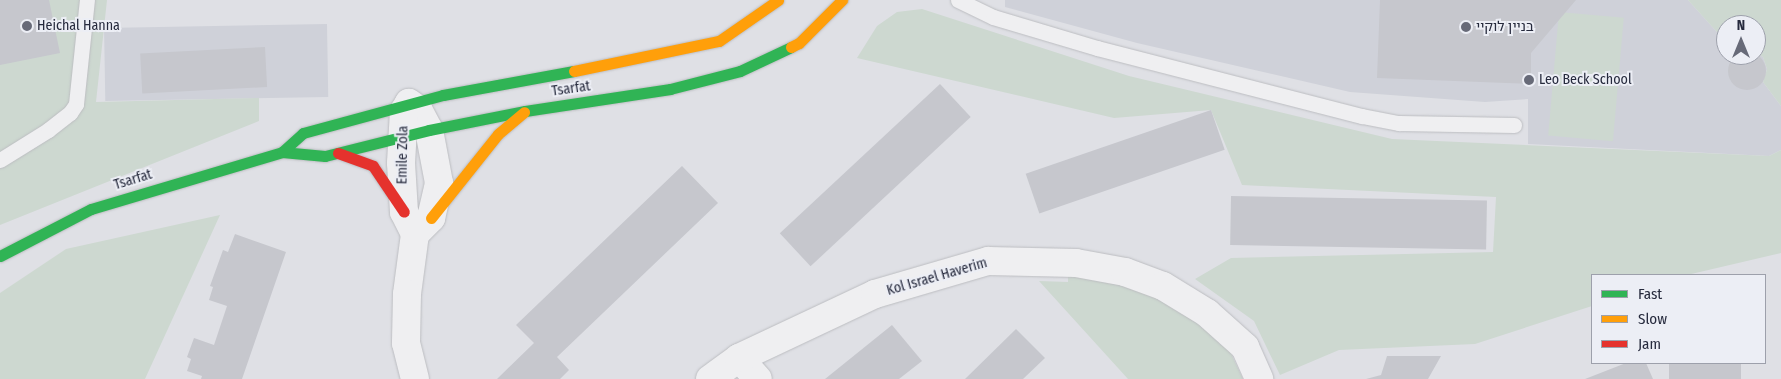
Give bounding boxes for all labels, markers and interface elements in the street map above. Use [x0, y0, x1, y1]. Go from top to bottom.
north arrow [1716, 15, 1766, 65]
text: N [1737, 17, 1745, 34]
place label: Heichal Hanna [37, 18, 120, 34]
place label: בניין לוקיי [1476, 19, 1534, 35]
marker: Heichal Hanna [21, 20, 33, 32]
marker: בניין לוקיי [1460, 21, 1472, 33]
place label: Leo Beck School [1539, 72, 1632, 88]
marker: Leo Beck School [1523, 74, 1535, 86]
street label: Tsarfat [551, 78, 591, 100]
street label: Emile Zola [394, 126, 412, 184]
street label: Tsarfat [112, 166, 154, 194]
street label: Kol Israel Haverim [885, 255, 989, 299]
legend [1591, 274, 1766, 364]
text: Fast [1638, 285, 1662, 303]
text: Slow [1638, 310, 1667, 328]
text: Jam [1638, 335, 1661, 353]

